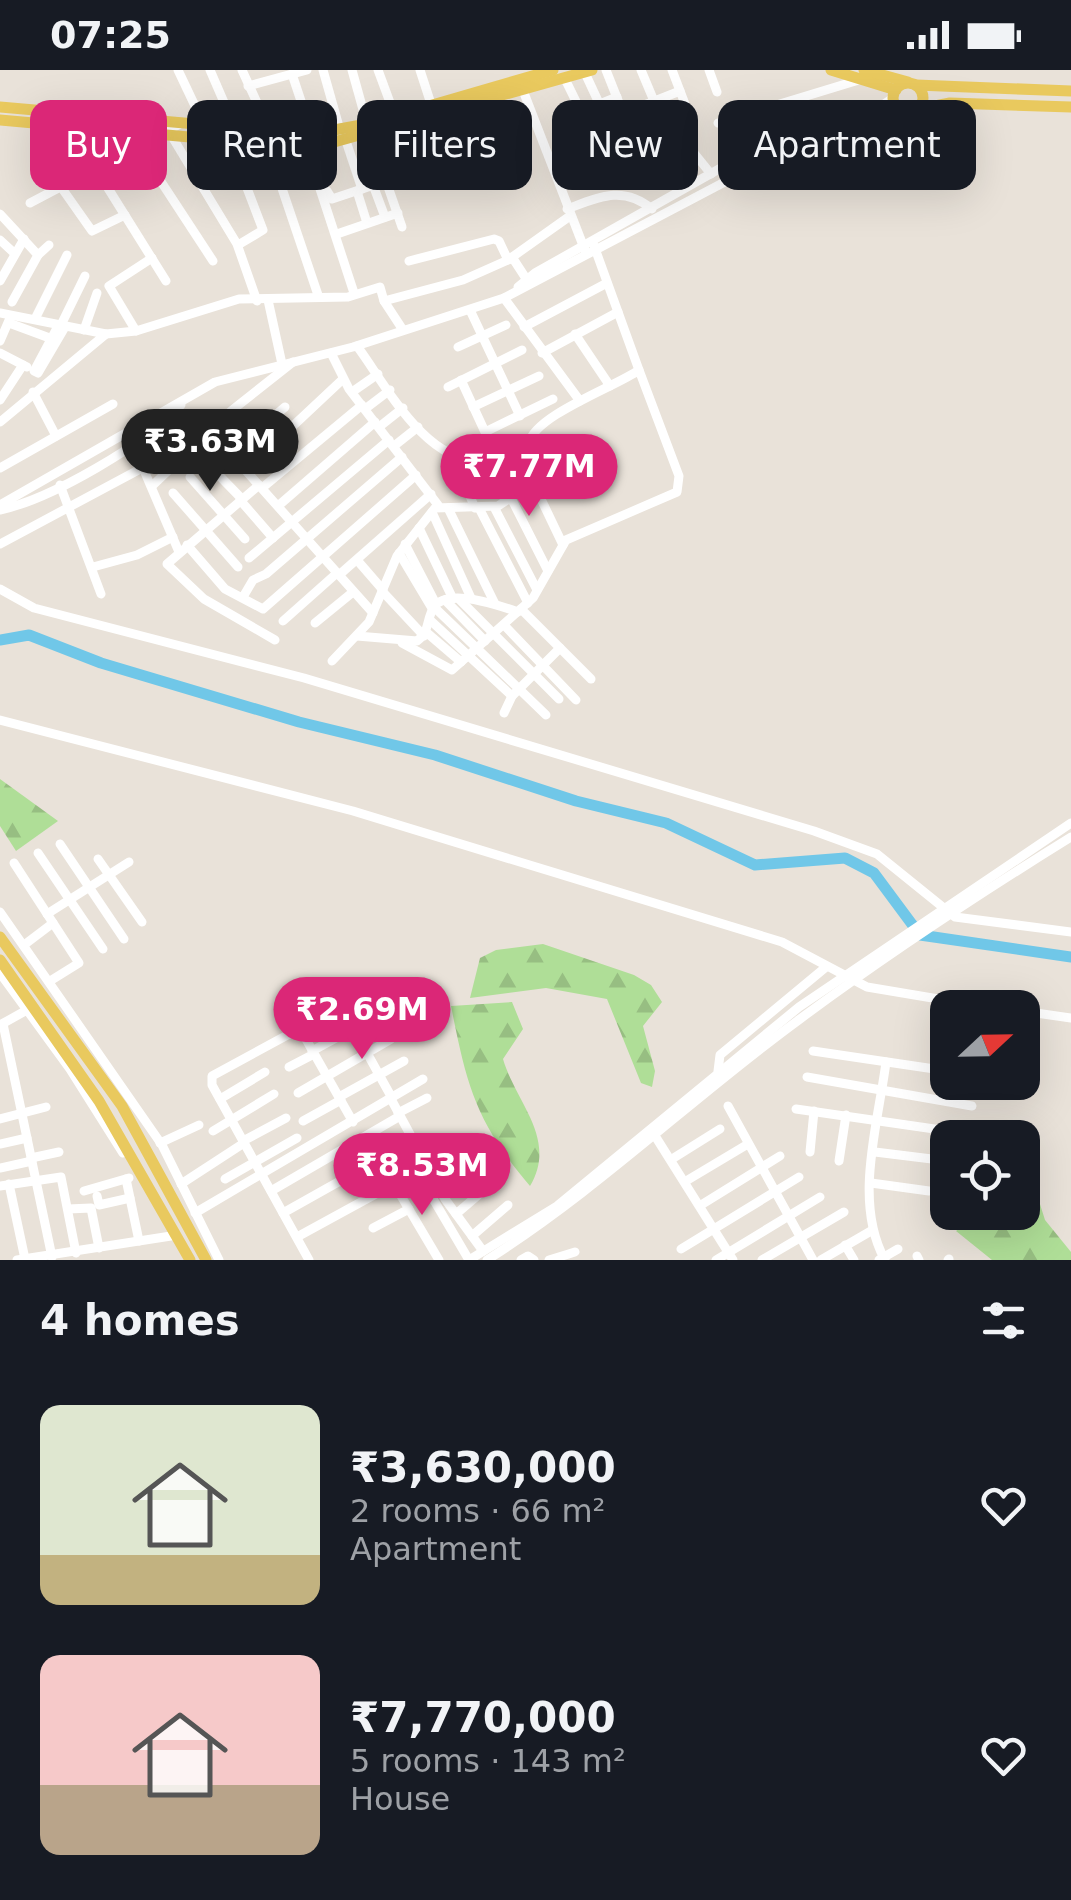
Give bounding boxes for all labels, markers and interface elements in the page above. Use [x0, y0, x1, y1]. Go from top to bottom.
text: 07:25 [50, 13, 171, 57]
chip: Buy [30, 100, 167, 190]
chip: Rent [187, 100, 337, 190]
chip: Filters [357, 100, 532, 190]
chip: New [552, 100, 698, 190]
chip: Apartment [718, 100, 976, 190]
pin: ₹3.63M [129, 409, 291, 494]
text: ₹3.63M [143, 422, 277, 460]
pin: ₹7.77M [448, 434, 610, 519]
text: ₹7.77M [462, 447, 596, 485]
pin: ₹2.69M [281, 977, 443, 1062]
text: ₹2.69M [295, 990, 429, 1028]
north arrow [930, 990, 1040, 1100]
map controls [930, 990, 1040, 1230]
button: locate [930, 1120, 1040, 1230]
pin: ₹8.53M [341, 1133, 503, 1218]
text: ₹8.53M [355, 1146, 489, 1184]
icon: filters [976, 1293, 1031, 1348]
text: 4 homes [40, 1296, 240, 1345]
text: ₹3,630,000 [350, 1443, 616, 1492]
icon: home [120, 1445, 240, 1565]
icon: heart [976, 1478, 1031, 1533]
text: 2 rooms · 66 m² [350, 1492, 605, 1530]
text: Apartment [350, 1530, 521, 1568]
text: ₹7,770,000 [350, 1693, 616, 1742]
icon: home [120, 1695, 240, 1815]
icon: heart [976, 1728, 1031, 1783]
text: 5 rooms · 143 m² [350, 1742, 626, 1780]
text: House [350, 1780, 450, 1818]

